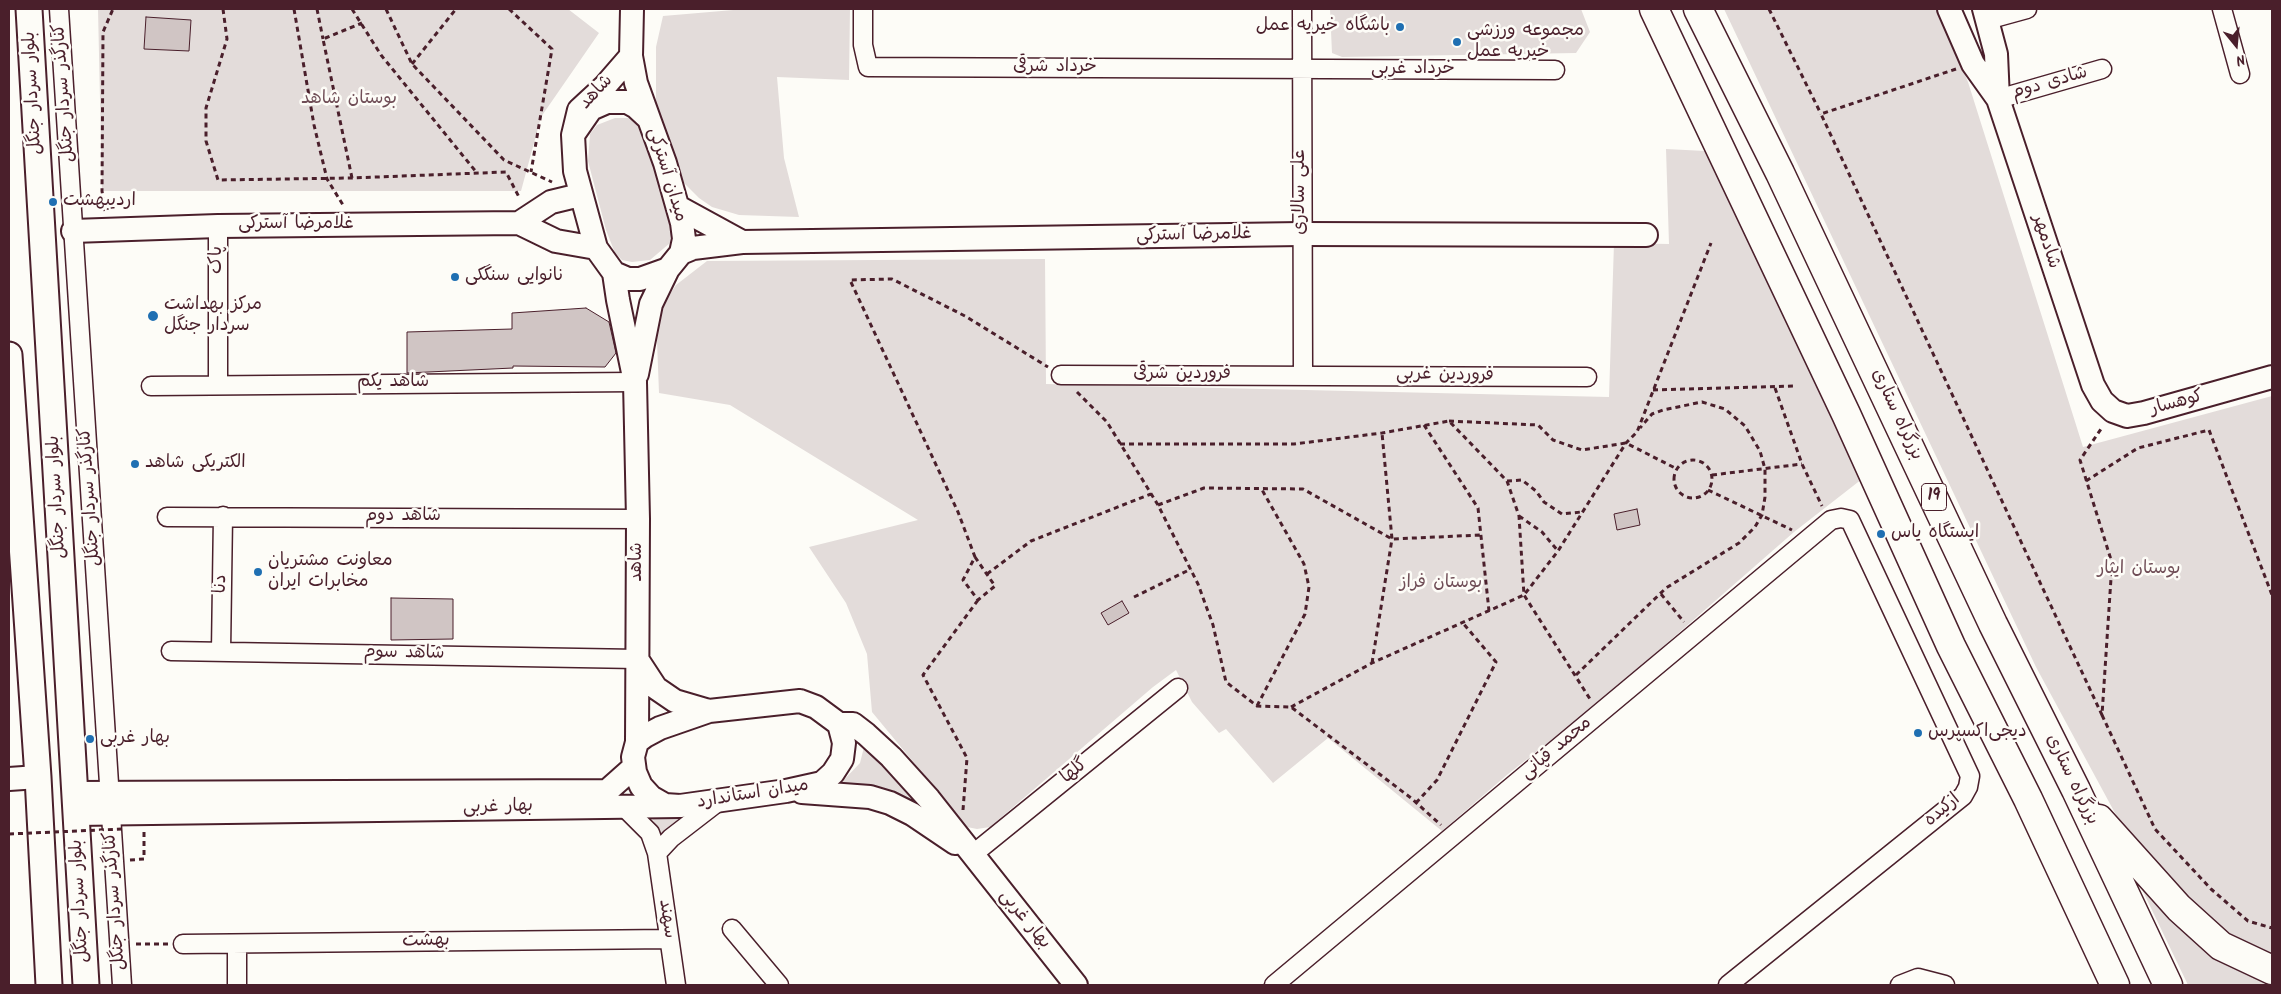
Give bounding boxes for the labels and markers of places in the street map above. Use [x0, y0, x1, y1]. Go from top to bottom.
place label: باشگاه خیریه عمل [1256, 16, 1390, 38]
marker: باشگاه خیریه عمل [1394, 21, 1406, 33]
place label: مجموعه ورزشی خیریه عمل [1467, 21, 1584, 64]
marker: مجموعه ورزشی خیریه عمل [1451, 36, 1463, 48]
place label: اردیبهشت [63, 191, 136, 213]
marker: اردیبهشت [47, 196, 59, 208]
place label: نانوایی سنگکی [465, 266, 564, 288]
marker: نانوایی سنگکی [449, 271, 461, 283]
place label: مرکز بهداشت سردار جنگل [164, 295, 262, 338]
marker: مرکز بهداشت سردار جنگل [146, 309, 160, 323]
place label: الکتریکی شاهد [145, 453, 246, 475]
marker: الکتریکی شاهد [129, 458, 141, 470]
place label: ایستگاه یاس [1891, 523, 1979, 545]
marker: ایستگاه یاس [1875, 528, 1887, 540]
place label: معاونت مشتریان مخابرات ایران [268, 551, 393, 594]
marker: معاونت مشتریان مخابرات ایران [252, 566, 264, 578]
place label: دیجی‌اکسپرس [1928, 722, 2027, 744]
marker: دیجی‌اکسپرس [1912, 727, 1924, 739]
place label: بهار غربی [100, 728, 170, 750]
marker: بهار غربی [84, 733, 96, 745]

